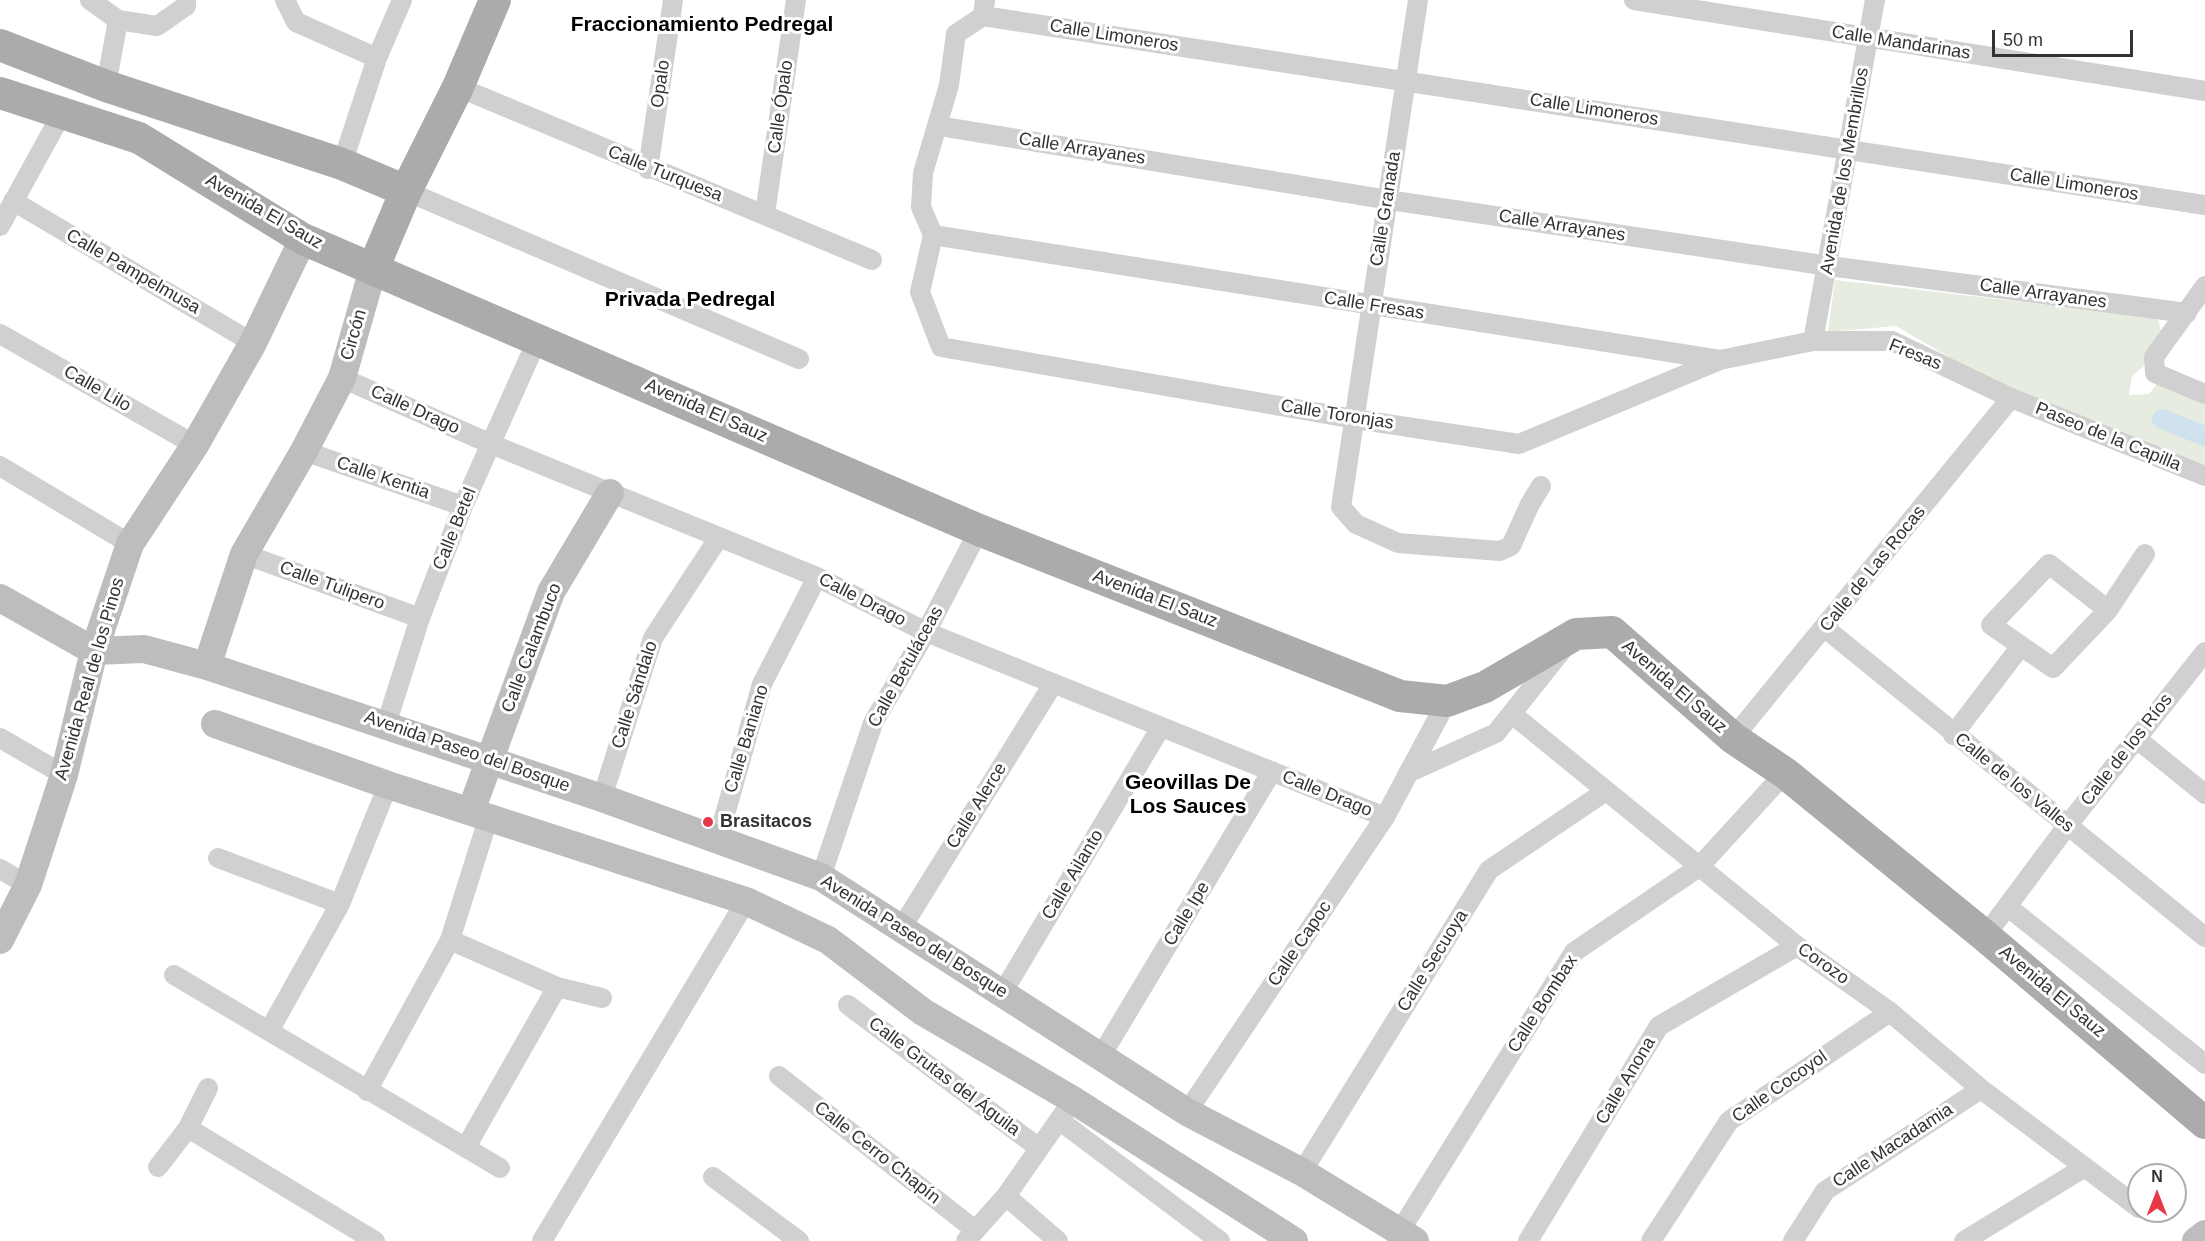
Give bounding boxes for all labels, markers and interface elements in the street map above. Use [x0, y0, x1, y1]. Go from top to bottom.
district label: Fraccionamiento Pedregal [571, 12, 833, 38]
street label: Calle Limoneros [1048, 15, 1180, 57]
scale bar [1995, 18, 2136, 56]
street label: Calle Mandarinas [1830, 21, 1972, 65]
text: 50 m [2003, 30, 2043, 50]
street label: Opalo [647, 59, 675, 109]
street label: Calle Ópalo [764, 59, 798, 155]
street label: Avenida de los Membrillos [1816, 66, 1874, 276]
street label: Calle Limoneros [1528, 89, 1660, 131]
street label: Calle Arrayanes [1017, 128, 1147, 170]
street label: Calle Turquesa [605, 141, 725, 207]
street label: Calle Granada [1366, 150, 1406, 268]
street label: Calle Limoneros [2008, 164, 2140, 206]
street label: Avenida El Sauz [202, 170, 326, 254]
street label: Calle Arrayanes [1497, 205, 1627, 247]
street label: Calle Pampelmusa [62, 225, 204, 319]
street label: Calle Arrayanes [1978, 274, 2108, 314]
district label: Privada Pedregal [605, 287, 775, 313]
street label: Calle Fresas [1322, 287, 1426, 325]
street label: Circón [336, 307, 372, 363]
street label: Fresas [1885, 335, 1945, 375]
street label: Calle Lilo [60, 361, 134, 417]
street label: Avenida El Sauz [641, 374, 771, 448]
street label: Calle Drago [367, 381, 463, 439]
street label: Calle Toronjas [1279, 395, 1395, 435]
street label: Paseo de la Capilla [2032, 398, 2184, 476]
street label: Calle Kentia [334, 452, 432, 504]
street label: Calle Betel [429, 485, 481, 573]
street label: Calle de Las Rocas [1815, 502, 1931, 636]
street label: Calle Tulipero [276, 557, 388, 615]
street label: Avenida El Sauz [1090, 565, 1220, 633]
street label: Calle Drago [815, 569, 909, 631]
street label: Avenida Real de los Pinos [51, 575, 129, 783]
street label: Calle Calambuco [497, 580, 567, 716]
street label: Calle Betuláceas [864, 603, 948, 731]
street label: Avenida El Sauz [1617, 636, 1731, 738]
street label: Calle Sándalo [607, 638, 663, 752]
street label: Calle Baniano [720, 682, 774, 796]
street label: Calle de los Ríos [2077, 690, 2177, 810]
street label: Avenida Paseo del Bosque [361, 707, 573, 797]
street label: Calle de los Valles [1950, 728, 2078, 838]
street label: Calle Alerce [942, 759, 1012, 853]
street label: Calle Drago [1279, 766, 1375, 822]
district label: Geovillas De Los Sauces [1125, 770, 1251, 820]
place label: Brasitacos [720, 811, 812, 833]
marker: Brasitacos [701, 815, 715, 829]
street label: Calle Ailanto [1038, 826, 1108, 924]
street label: Avenida Paseo del Bosque [817, 871, 1011, 1003]
street label: Calle Ipe [1159, 878, 1215, 950]
street label: Calle Capoc [1264, 897, 1336, 991]
street label: Calle Secuoya [1393, 906, 1473, 1016]
street label: Corozo [1793, 939, 1853, 989]
street label: Avenida El Sauz [1995, 941, 2109, 1043]
street label: Calle Bombax [1503, 951, 1583, 1057]
street label: Calle Grutas del Águila [864, 1013, 1024, 1141]
street label: Calle Anona [1591, 1033, 1661, 1129]
street label: Calle Cocoyol [1728, 1046, 1832, 1128]
street label: Calle Cerro Chapín [810, 1097, 944, 1209]
street label: Calle Macadamia [1829, 1099, 1957, 1193]
north arrow [2127, 1163, 2187, 1223]
text: N [2151, 1168, 2163, 1185]

